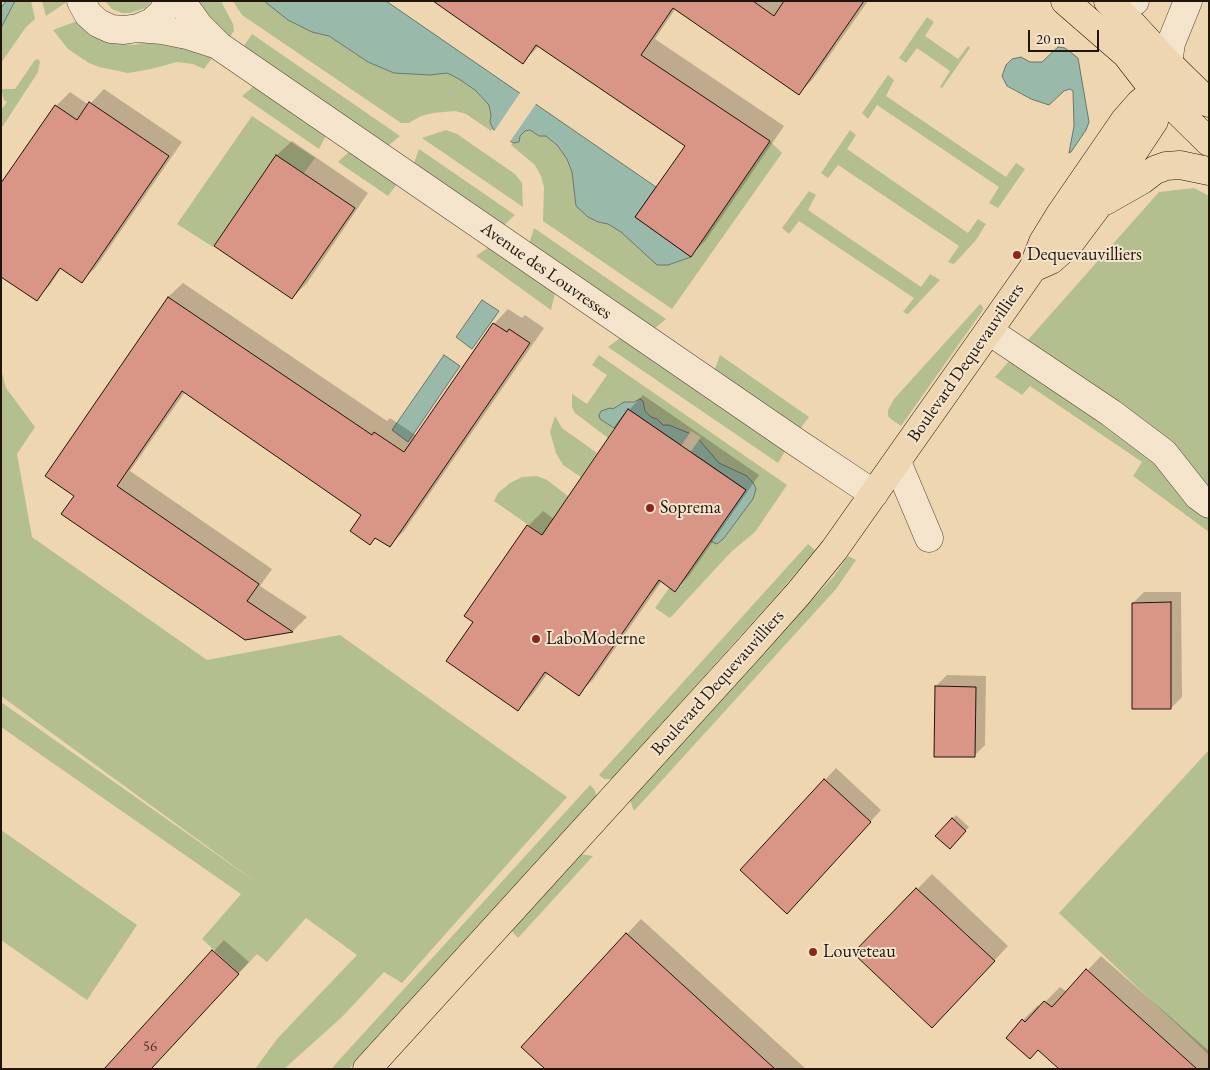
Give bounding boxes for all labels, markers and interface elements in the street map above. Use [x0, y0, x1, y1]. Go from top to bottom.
scale bar [1030, 20, 1101, 52]
text: 20 m [1036, 29, 1065, 48]
street label: Avenue des Louvresses [476, 218, 616, 324]
place label: Dequevauvilliers [1027, 244, 1142, 266]
marker: Dequevauvilliers [1011, 249, 1023, 261]
street label: Boulevard Dequevauvilliers [903, 280, 1029, 446]
place label: Soprema [660, 497, 721, 519]
marker: Soprema [644, 502, 656, 514]
street label: Boulevard Dequevauvilliers [647, 606, 789, 760]
place label: LaboModerne [546, 628, 645, 650]
marker: LaboModerne [530, 633, 542, 645]
place label: Louveteau [823, 941, 896, 963]
marker: Louveteau [807, 946, 819, 958]
house number: 56 [143, 1038, 157, 1056]

